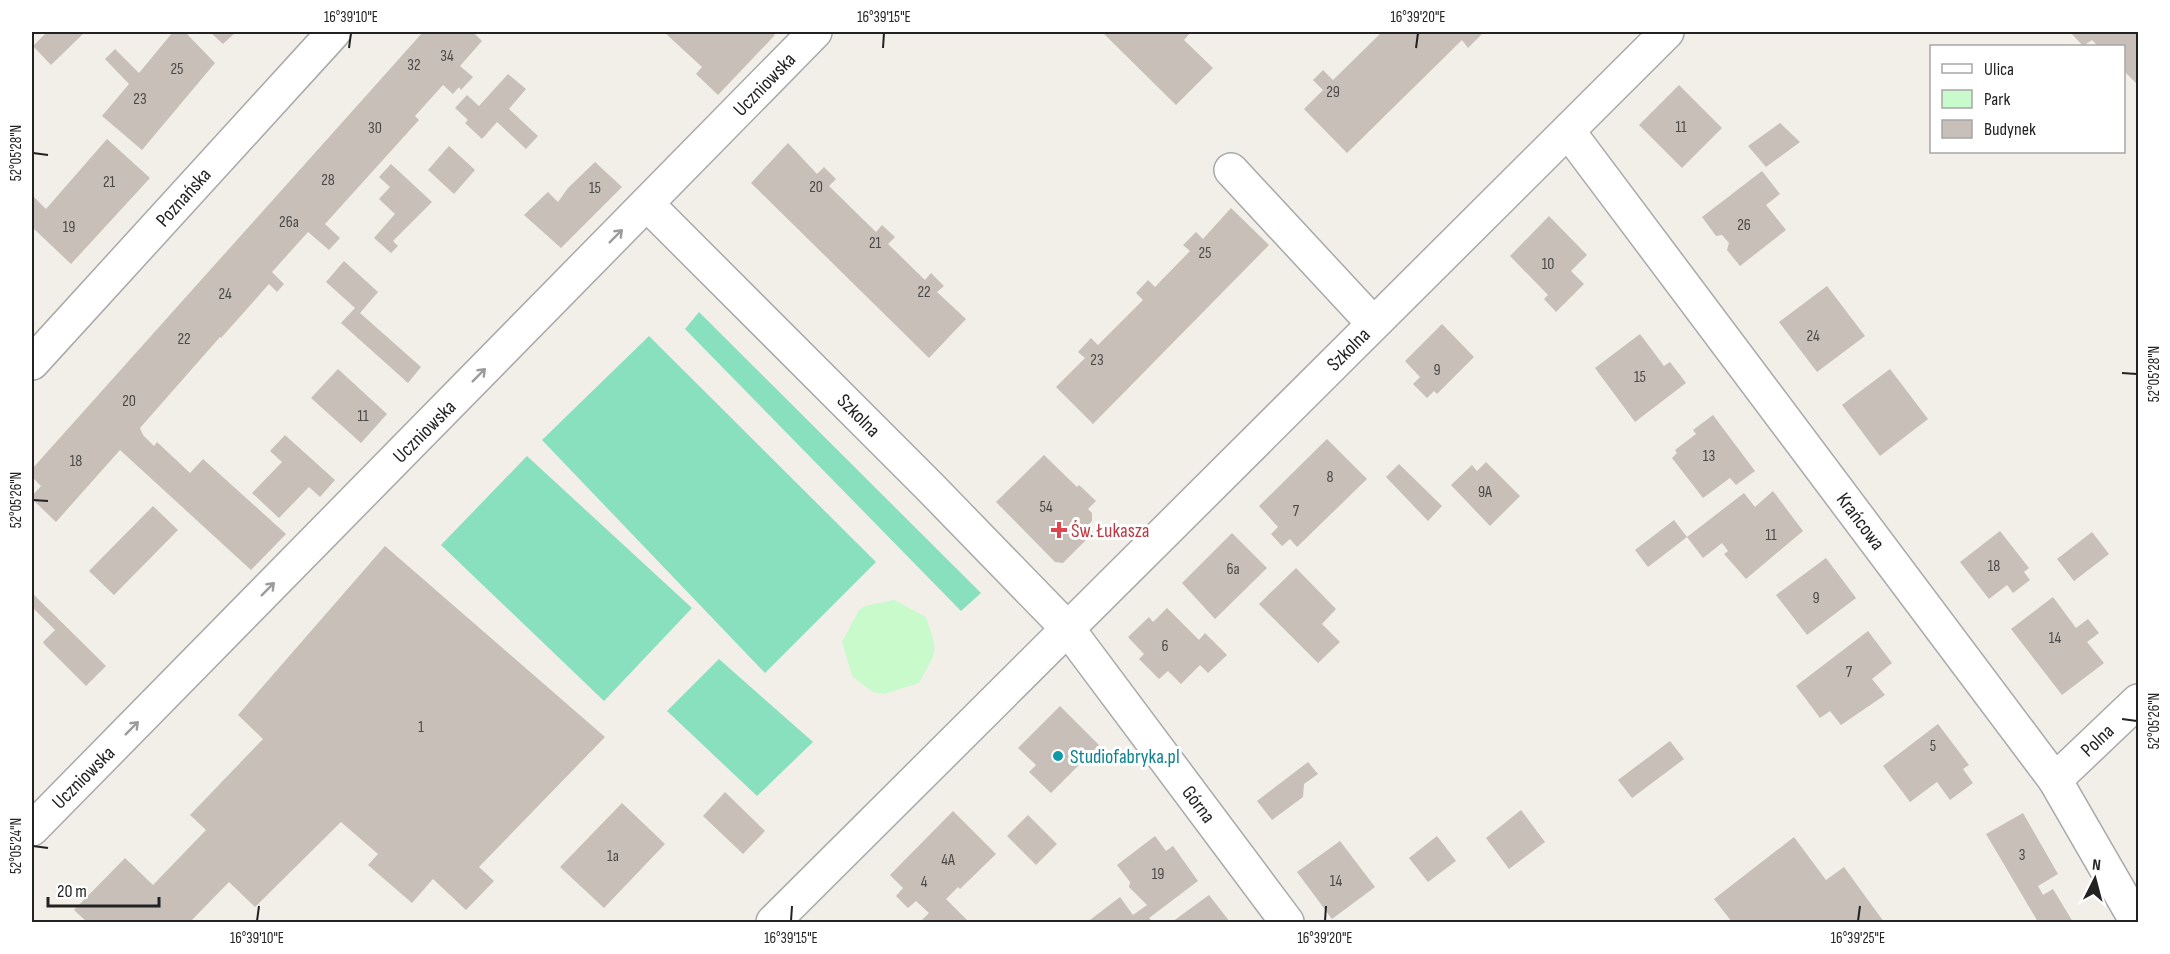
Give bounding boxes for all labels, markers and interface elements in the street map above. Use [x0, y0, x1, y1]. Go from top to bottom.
text: 16°39'10"E [324, 8, 378, 27]
text: 16°39'15"E [857, 8, 911, 27]
text: 16°39'20"E [1390, 8, 1446, 27]
legend [1930, 45, 2125, 153]
house number: 34 [440, 47, 454, 66]
street label: Uczniowska [729, 48, 801, 122]
house number: 32 [407, 56, 421, 75]
text: Ulica [1984, 59, 2014, 80]
house number: 25 [170, 60, 184, 79]
house number: 29 [1326, 83, 1340, 102]
text: Park [1984, 89, 2010, 110]
house number: 23 [133, 90, 147, 109]
house number: 11 [1675, 118, 1687, 137]
house number: 30 [368, 119, 382, 138]
text: Budynek [1984, 119, 2036, 140]
text: 52°05'28"N [7, 125, 26, 181]
street label: Poznańska [151, 163, 216, 232]
house number: 28 [321, 171, 335, 190]
house number: 21 [103, 173, 116, 192]
house number: 20 [809, 178, 823, 197]
house number: 15 [589, 179, 601, 198]
house number: 26a [279, 213, 299, 232]
house number: 26 [1737, 216, 1751, 235]
house number: 19 [63, 218, 75, 237]
one-way arrow [608, 229, 623, 244]
house number: 21 [869, 234, 882, 253]
house number: 25 [1198, 244, 1212, 263]
house number: 10 [1542, 255, 1554, 274]
house number: 22 [917, 283, 931, 302]
house number: 24 [218, 285, 232, 304]
street label: Szkolna [1322, 323, 1375, 376]
house number: 24 [1806, 327, 1820, 346]
house number: 22 [177, 330, 191, 349]
text: 52°05'28"N [2145, 346, 2164, 402]
house number: 23 [1090, 351, 1104, 370]
house number: 9 [1433, 361, 1441, 380]
one-way arrow [472, 368, 486, 383]
house number: 15 [1634, 368, 1646, 387]
street label: Szkolna [832, 389, 885, 442]
house number: 20 [122, 392, 136, 411]
street label: Uczniowska [388, 395, 461, 468]
house number: 11 [357, 407, 369, 426]
house number: 13 [1703, 447, 1715, 466]
house number: 18 [70, 452, 82, 471]
house number: 8 [1326, 468, 1334, 487]
text: 52°05'26"N [7, 472, 26, 528]
house number: 9A [1478, 483, 1492, 502]
street label: Krańcowa [1831, 488, 1889, 555]
house number: 54 [1039, 498, 1053, 517]
house number: 7 [1293, 502, 1300, 521]
place label: Św. Łukasza [1071, 519, 1150, 543]
marker: Św. Łukasza [1052, 523, 1066, 537]
house number: 11 [1765, 526, 1777, 545]
house number: 18 [1988, 557, 2000, 576]
house number: 6a [1226, 560, 1240, 579]
one-way arrow [261, 581, 276, 596]
house number: 9 [1812, 589, 1820, 608]
house number: 14 [2049, 629, 2061, 648]
house number: 6 [1161, 637, 1169, 656]
house number: 7 [1846, 663, 1853, 682]
text: 52°05'26"N [2145, 693, 2164, 749]
house number: 1 [418, 718, 424, 737]
street label: Polna [2076, 719, 2119, 762]
one-way arrow [124, 720, 139, 735]
house number: 5 [1930, 737, 1936, 756]
street label: Uczniowska [47, 741, 120, 814]
place label: Studiofabryka.pl [1070, 745, 1180, 769]
marker: Studiofabryka.pl [1051, 749, 1065, 763]
street label: Górna [1176, 781, 1220, 828]
text: 52°05'24"N [7, 818, 26, 874]
house number: 3 [2019, 846, 2025, 865]
house number: 1a [607, 847, 619, 866]
north arrow [2065, 849, 2125, 909]
house number: 4A [941, 851, 955, 870]
text: N [2091, 856, 2102, 875]
house number: 19 [1152, 865, 1164, 884]
scale bar [48, 870, 159, 908]
house number: 14 [1330, 872, 1342, 891]
house number: 4 [921, 873, 928, 892]
text: 20 m [57, 881, 87, 902]
text: 16°39'10"E [230, 929, 284, 948]
text: 16°39'15"E [764, 929, 818, 948]
text: 16°39'20"E [1297, 929, 1353, 948]
text: 16°39'25"E [1831, 929, 1885, 948]

